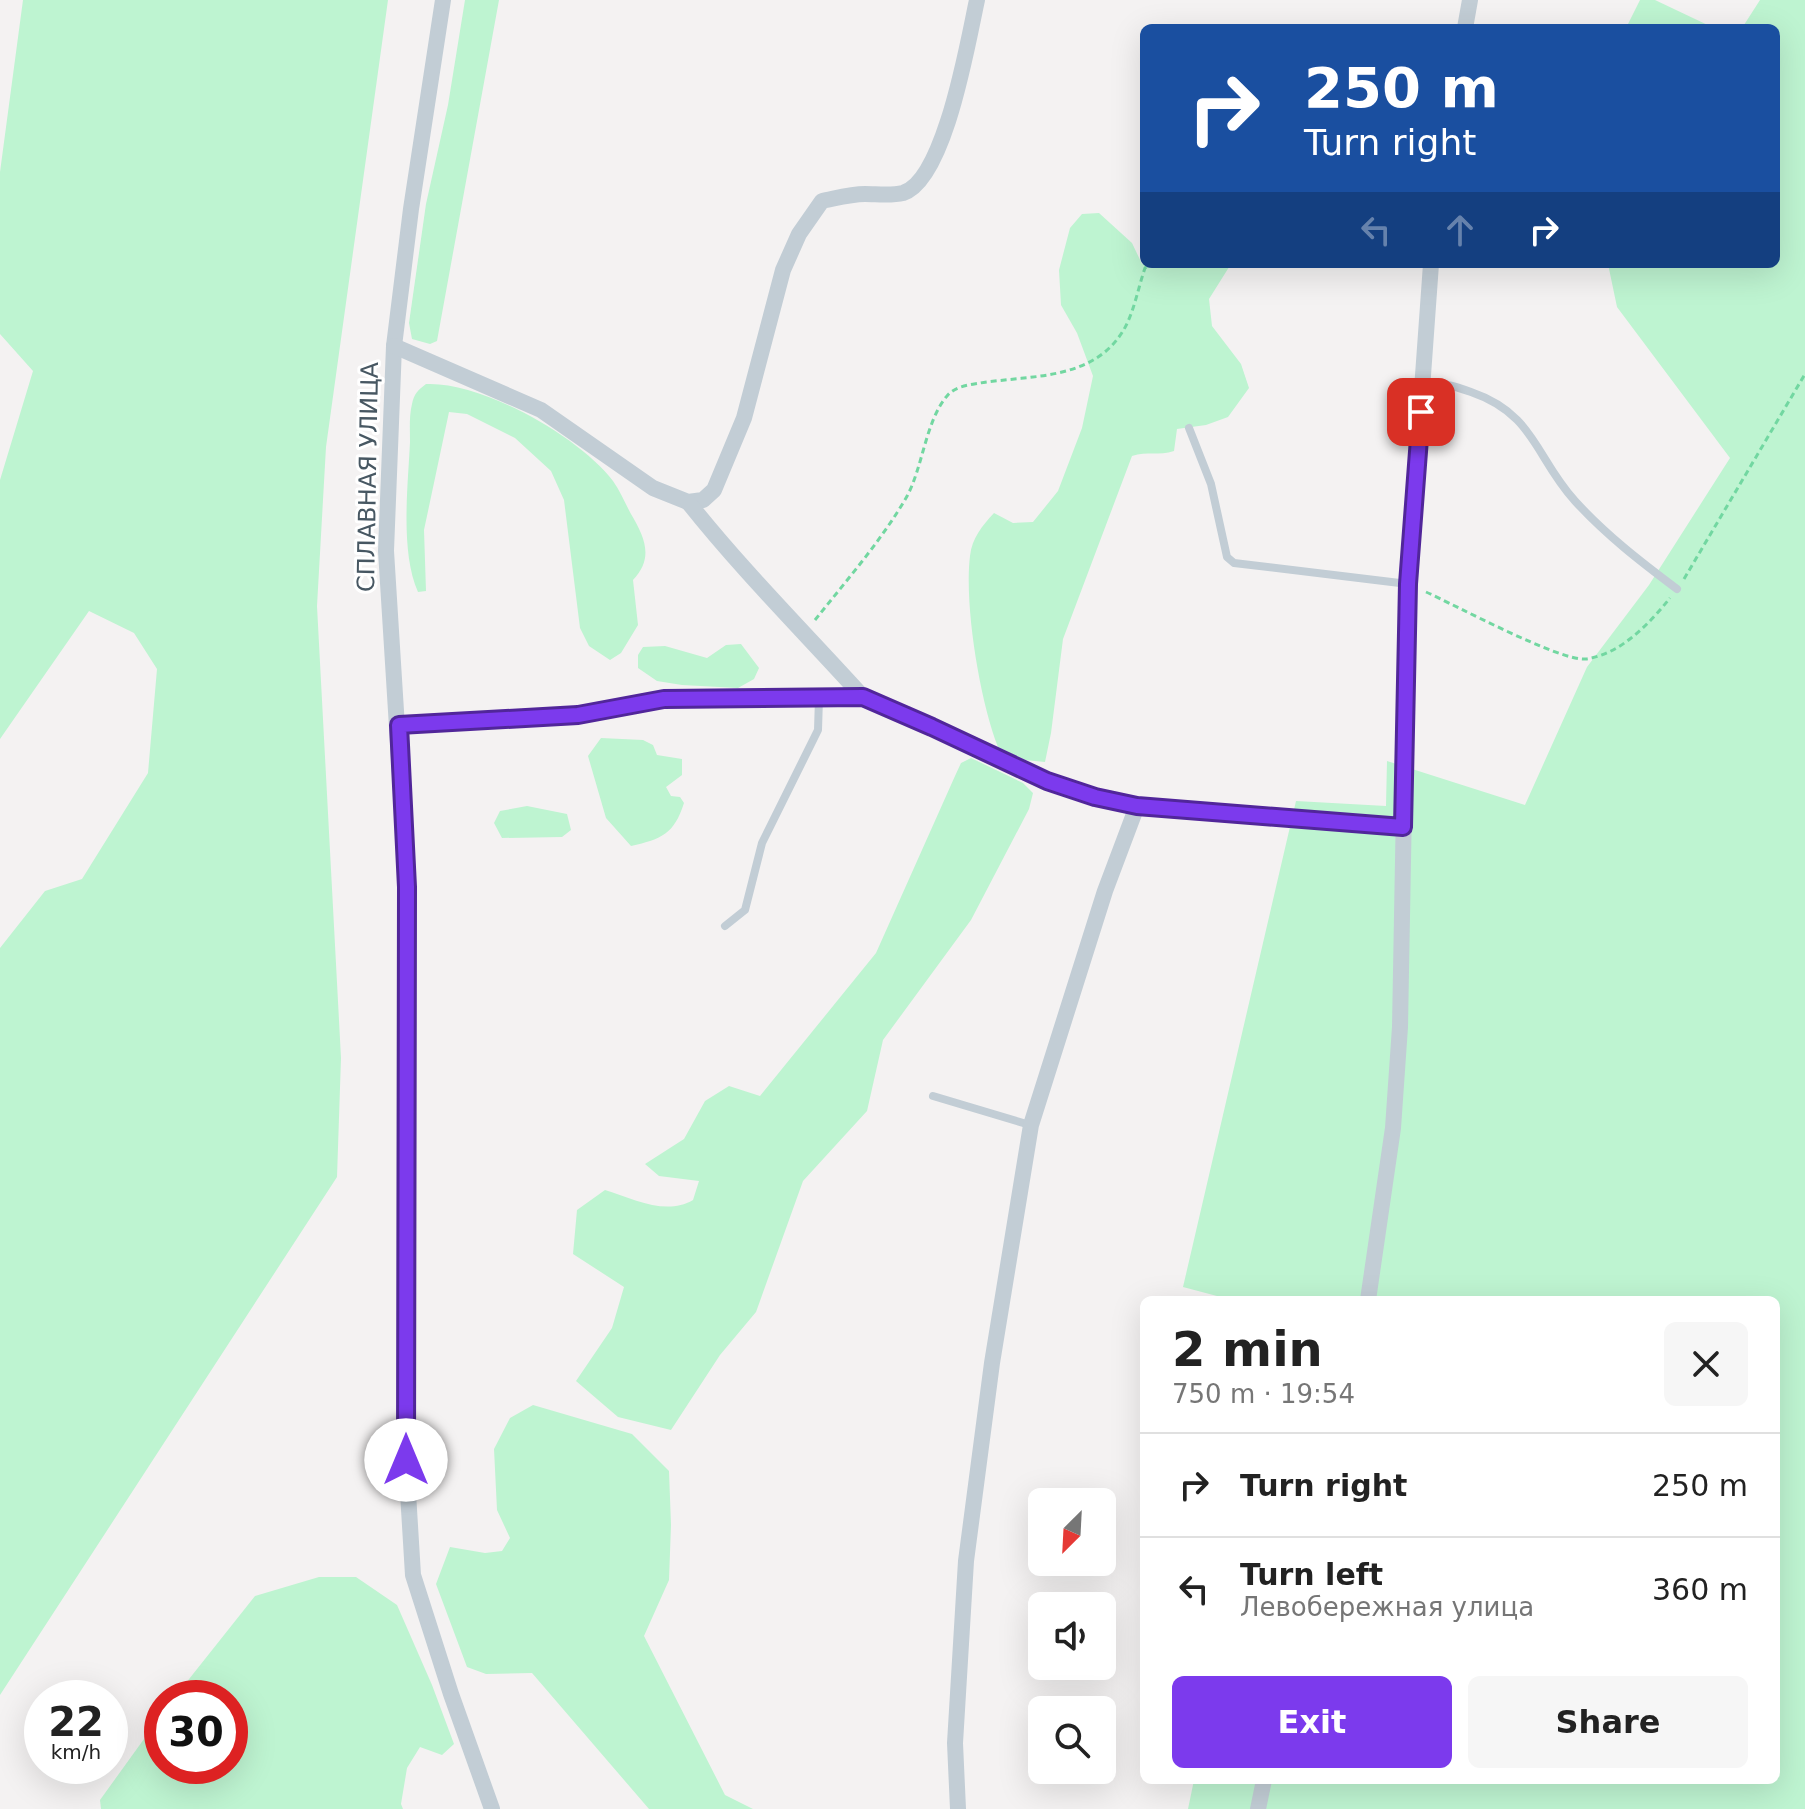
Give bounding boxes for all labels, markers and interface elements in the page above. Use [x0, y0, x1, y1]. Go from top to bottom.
text: 250 m [1304, 55, 1499, 120]
icon: right [1172, 56, 1276, 160]
text: Turn right [1304, 122, 1476, 163]
icon: left [1354, 208, 1398, 252]
icon: ahead [1438, 208, 1482, 252]
icon: right [1522, 208, 1566, 252]
street label: СПЛАВНАЯ УЛИЦА [352, 361, 384, 592]
pin [1387, 378, 1455, 446]
icon: arrive [1399, 390, 1443, 434]
text: 2 min [1172, 1321, 1323, 1377]
button: close [1664, 1322, 1748, 1406]
text: 750 m · 19:54 [1172, 1379, 1355, 1409]
position arrow [364, 1418, 448, 1502]
icon: right [1172, 1463, 1216, 1507]
text: Turn right [1240, 1468, 1407, 1503]
text: 250 m [1652, 1468, 1748, 1503]
north arrow [1028, 1488, 1116, 1576]
map controls [1028, 1488, 1116, 1784]
text: Turn left [1240, 1557, 1383, 1592]
icon: left [1172, 1567, 1216, 1611]
text: 360 m [1652, 1572, 1748, 1607]
button: sound [1028, 1592, 1116, 1680]
text: Левобережная улица [1240, 1592, 1534, 1622]
button: Exit [1172, 1676, 1452, 1768]
button: Share [1468, 1676, 1748, 1768]
speed limit sign: 30 [144, 1680, 248, 1784]
button: search [1028, 1696, 1116, 1784]
text: 22 [48, 1699, 104, 1745]
text: km/h [51, 1740, 101, 1764]

